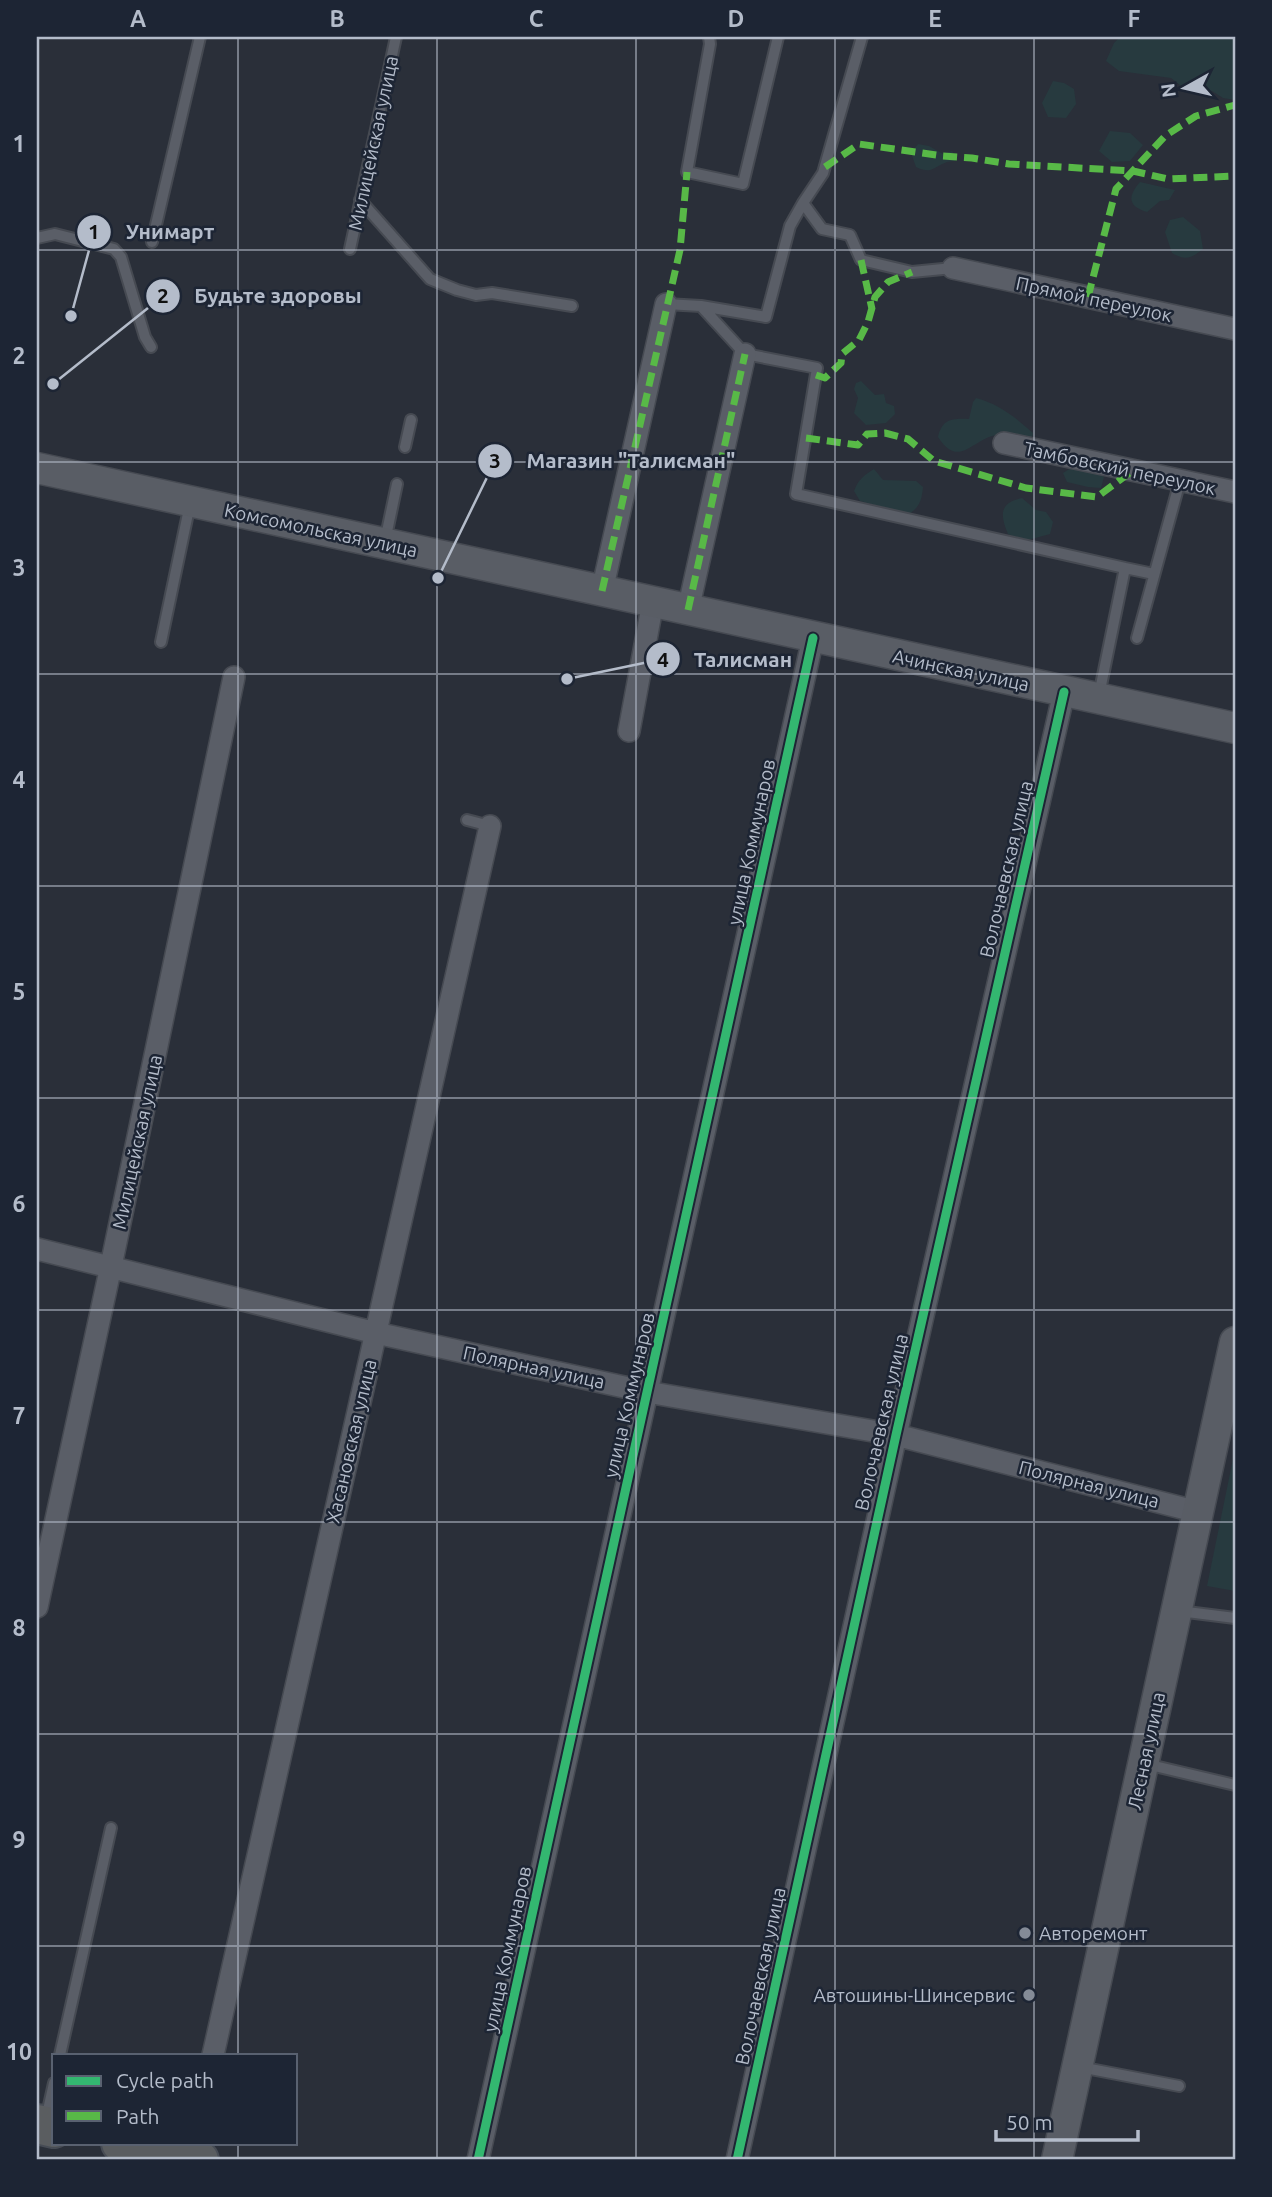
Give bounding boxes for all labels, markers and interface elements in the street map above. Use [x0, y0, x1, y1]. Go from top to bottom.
text: A [130, 6, 146, 31]
text: B [329, 6, 345, 31]
text: C [529, 6, 544, 31]
text: D [728, 6, 744, 31]
text: E [928, 6, 942, 31]
text: F [1128, 6, 1141, 31]
north arrow [1150, 52, 1220, 122]
street label: Милицейская улица [344, 54, 402, 232]
text: N [1156, 82, 1180, 99]
text: 1 [13, 131, 25, 156]
callout: Унимарт [77, 211, 228, 253]
text: 1 [88, 219, 100, 243]
text: Унимарт [126, 219, 215, 243]
street label: Прямой переулок [1014, 272, 1174, 326]
callout: Будьте здоровы [145, 275, 376, 317]
text: 2 [157, 283, 169, 307]
text: Будьте здоровы [194, 283, 362, 307]
text: 2 [13, 343, 25, 368]
street label: Тамбовский переулок [1022, 437, 1218, 499]
callout: Магазин "Талисман" [477, 440, 749, 482]
text: 3 [489, 448, 501, 472]
text: Магазин "Талисман" [527, 448, 735, 472]
street label: Комсомольская улица [222, 499, 420, 561]
text: 3 [13, 555, 25, 580]
callout: Талисман [645, 638, 807, 680]
street label: Ачинская улица [891, 645, 1031, 695]
text: 4 [657, 647, 669, 671]
text: Талисман [694, 647, 792, 671]
street label: улица Коммунаров [723, 757, 779, 927]
text: 4 [13, 767, 26, 792]
street label: Волочаевская улица [975, 778, 1037, 960]
text: 5 [13, 979, 25, 1004]
street label: Милицейская улица [108, 1053, 166, 1231]
text: 6 [13, 1191, 26, 1216]
street label: улица Коммунаров [599, 1310, 659, 1480]
street label: Волочаевская улица [850, 1331, 912, 1513]
street label: Полярная улица [461, 1341, 607, 1393]
street label: Хасановская улица [321, 1357, 381, 1525]
text: 7 [13, 1403, 25, 1428]
street label: Полярная улица [1016, 1456, 1162, 1512]
text: 8 [13, 1615, 25, 1640]
street label: Лесная улица [1123, 1690, 1169, 1812]
text: 9 [13, 1827, 25, 1852]
street label: улица Коммунаров [479, 1864, 535, 2034]
street label: Волочаевская улица [730, 1885, 790, 2067]
place label: Авторемонт [1039, 1922, 1148, 1944]
marker: Авторемонт [1017, 1925, 1033, 1941]
place label: Автошины-Шинсервис [813, 1984, 1015, 2006]
marker: Автошины-Шинсервис [1021, 1987, 1037, 2003]
text: 10 [6, 2039, 32, 2064]
legend [52, 2054, 298, 2144]
text: Cycle path [116, 2068, 214, 2092]
scale bar [996, 2099, 1137, 2143]
text: Path [116, 2104, 159, 2128]
text: 50 m [1006, 2110, 1053, 2134]

